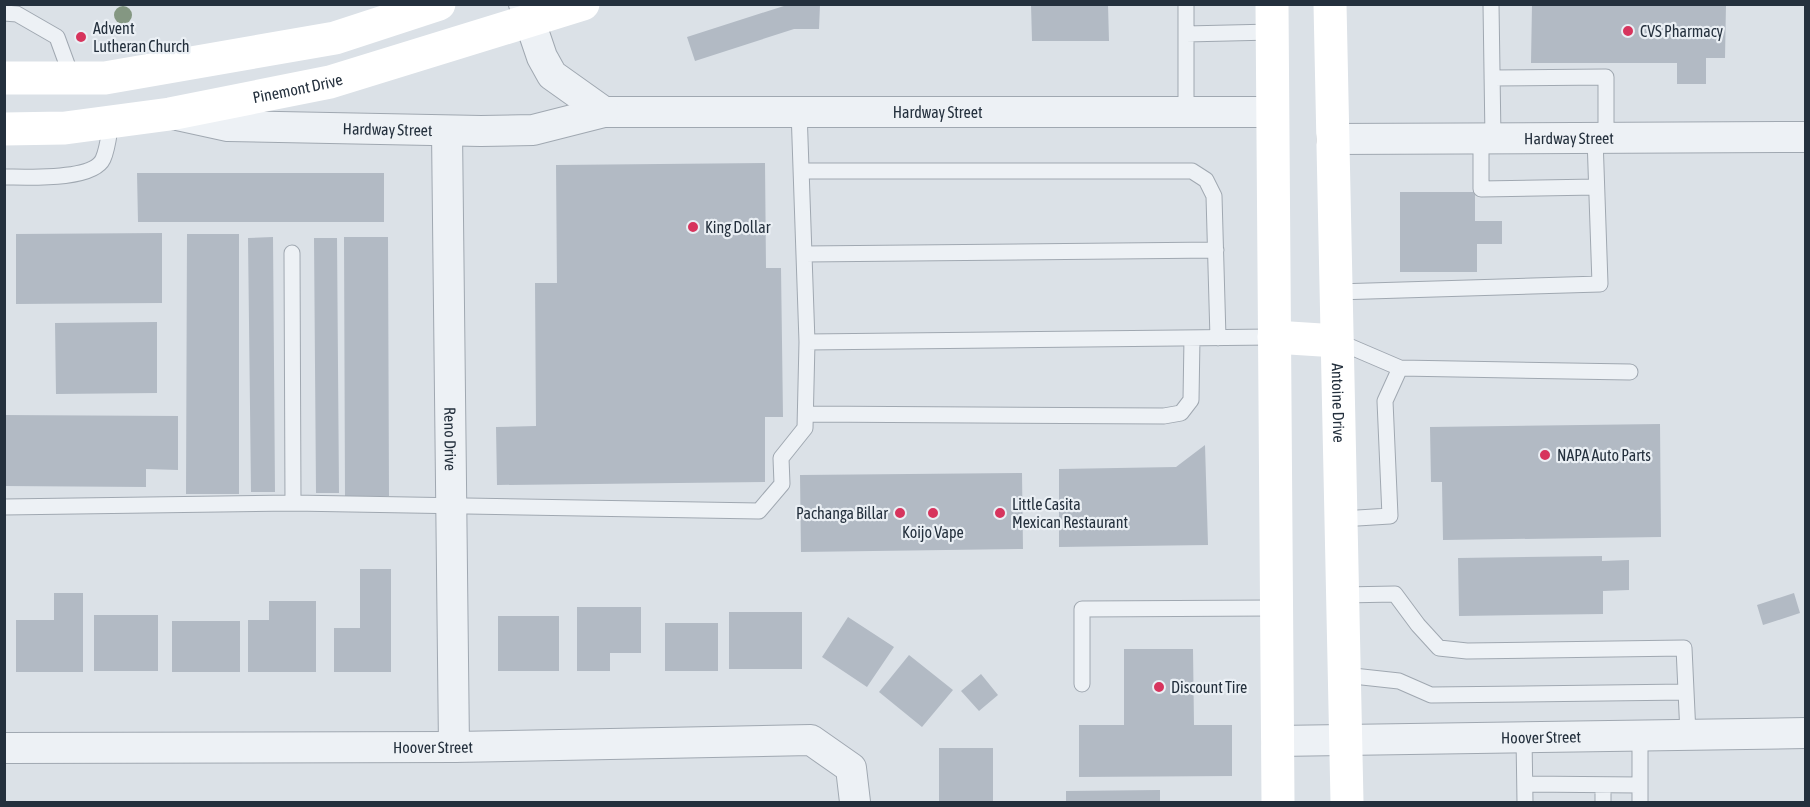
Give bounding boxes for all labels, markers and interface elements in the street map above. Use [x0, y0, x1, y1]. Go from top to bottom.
place label: Advent Lutheran Church [93, 19, 189, 55]
place label: CVS Pharmacy [1640, 22, 1724, 41]
marker: CVS Pharmacy [1621, 24, 1635, 38]
marker: Advent Lutheran Church [74, 30, 88, 44]
street label: Pinemont Drive [251, 70, 344, 106]
street label: Hardway Street [893, 103, 983, 122]
street label: Hardway Street [343, 119, 433, 139]
street label: Hardway Street [1524, 129, 1614, 148]
place label: King Dollar [705, 218, 771, 237]
marker: King Dollar [686, 220, 700, 234]
street label: Antoine Drive [1329, 363, 1348, 443]
street label: Reno Drive [441, 407, 460, 471]
place label: NAPA Auto Parts [1557, 446, 1651, 464]
marker: NAPA Auto Parts [1538, 448, 1552, 462]
place label: Little Casita Mexican Restaurant [1012, 495, 1129, 531]
place label: Pachanga Billar [796, 504, 888, 523]
marker: Pachanga Billar [893, 506, 907, 520]
marker: Koijo Vape [926, 506, 940, 520]
marker: Little Casita Mexican Restaurant [993, 506, 1007, 520]
place label: Koijo Vape [902, 523, 964, 542]
place label: Discount Tire [1171, 678, 1247, 696]
marker: Discount Tire [1152, 680, 1166, 694]
street label: Hoover Street [1501, 727, 1581, 747]
street label: Hoover Street [393, 738, 474, 756]

